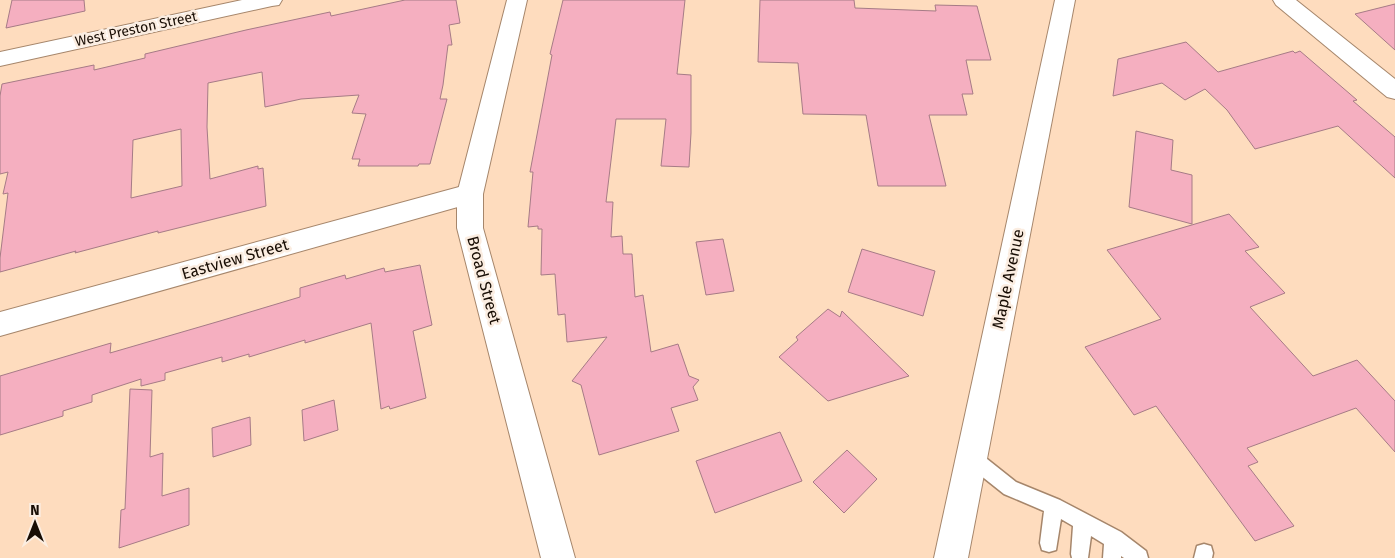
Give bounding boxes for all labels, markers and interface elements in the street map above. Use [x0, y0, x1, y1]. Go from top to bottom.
street label: West Preston Street [73, 8, 199, 50]
street label: Maple Avenue [988, 227, 1028, 331]
street label: Broad Street [463, 234, 505, 326]
street label: Eastview Street [179, 235, 291, 283]
north arrow [10, 498, 60, 548]
text: N [30, 502, 40, 519]

